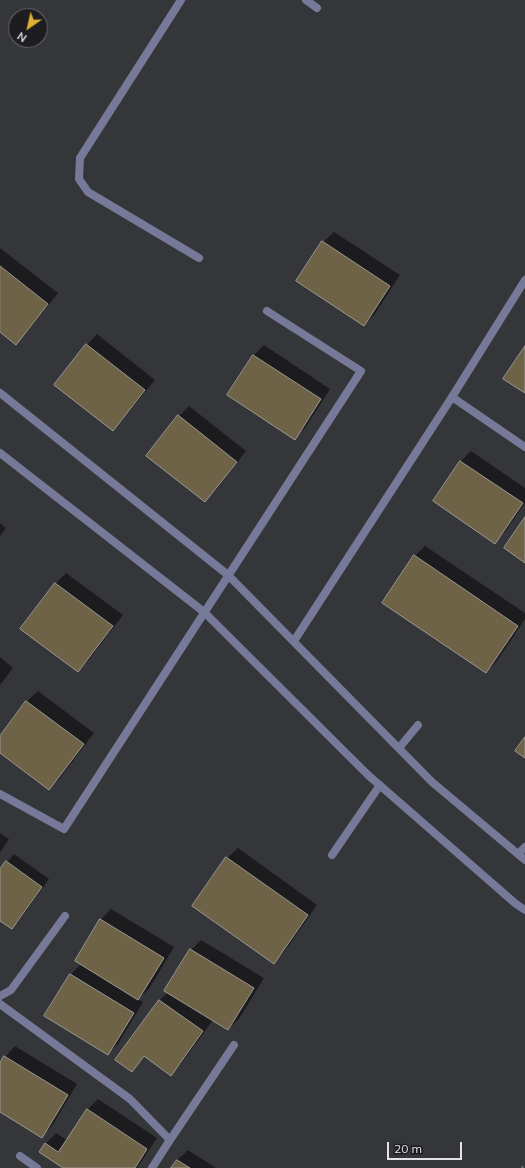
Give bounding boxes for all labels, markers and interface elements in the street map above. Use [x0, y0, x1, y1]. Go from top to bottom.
north arrow [8, 8, 48, 48]
text: N [14, 29, 29, 45]
scale bar [389, 1134, 464, 1160]
text: 20 m [394, 1141, 422, 1156]

